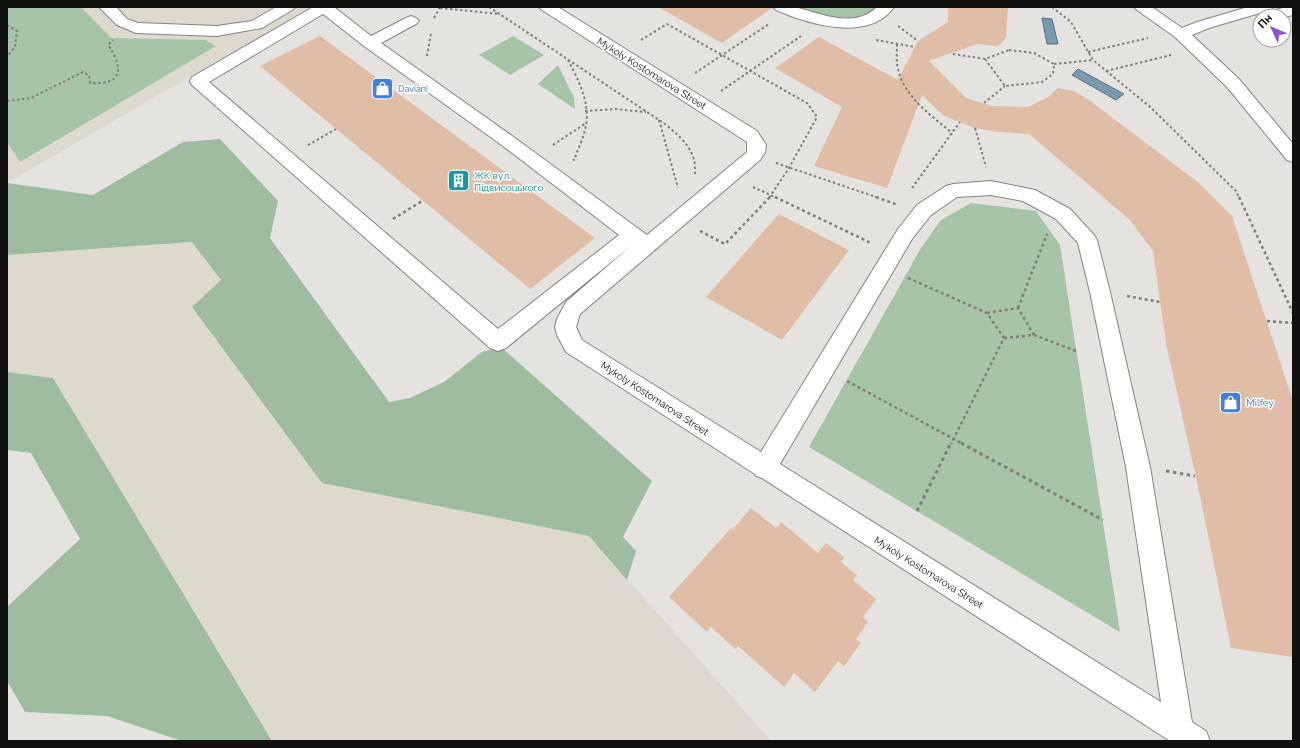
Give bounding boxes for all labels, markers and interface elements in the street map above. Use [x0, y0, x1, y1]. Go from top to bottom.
north arrow [1252, 8, 1292, 48]
text: Пн [1255, 12, 1275, 31]
street label: Mykoly Kostomarova Street [595, 35, 709, 112]
shop icon: Daviani [369, 76, 395, 102]
place label: Daviani [398, 84, 428, 94]
building icon: ЖК вул. Підвисоцького [445, 168, 471, 194]
place label: ЖК вул. Підвисоцького [474, 170, 543, 193]
street label: Mykoly Kostomarova Street [599, 359, 711, 438]
shop icon: Milfey [1217, 389, 1243, 415]
place label: Milfey [1246, 397, 1275, 408]
street label: Mykoly Kostomarova Street [872, 534, 986, 611]

